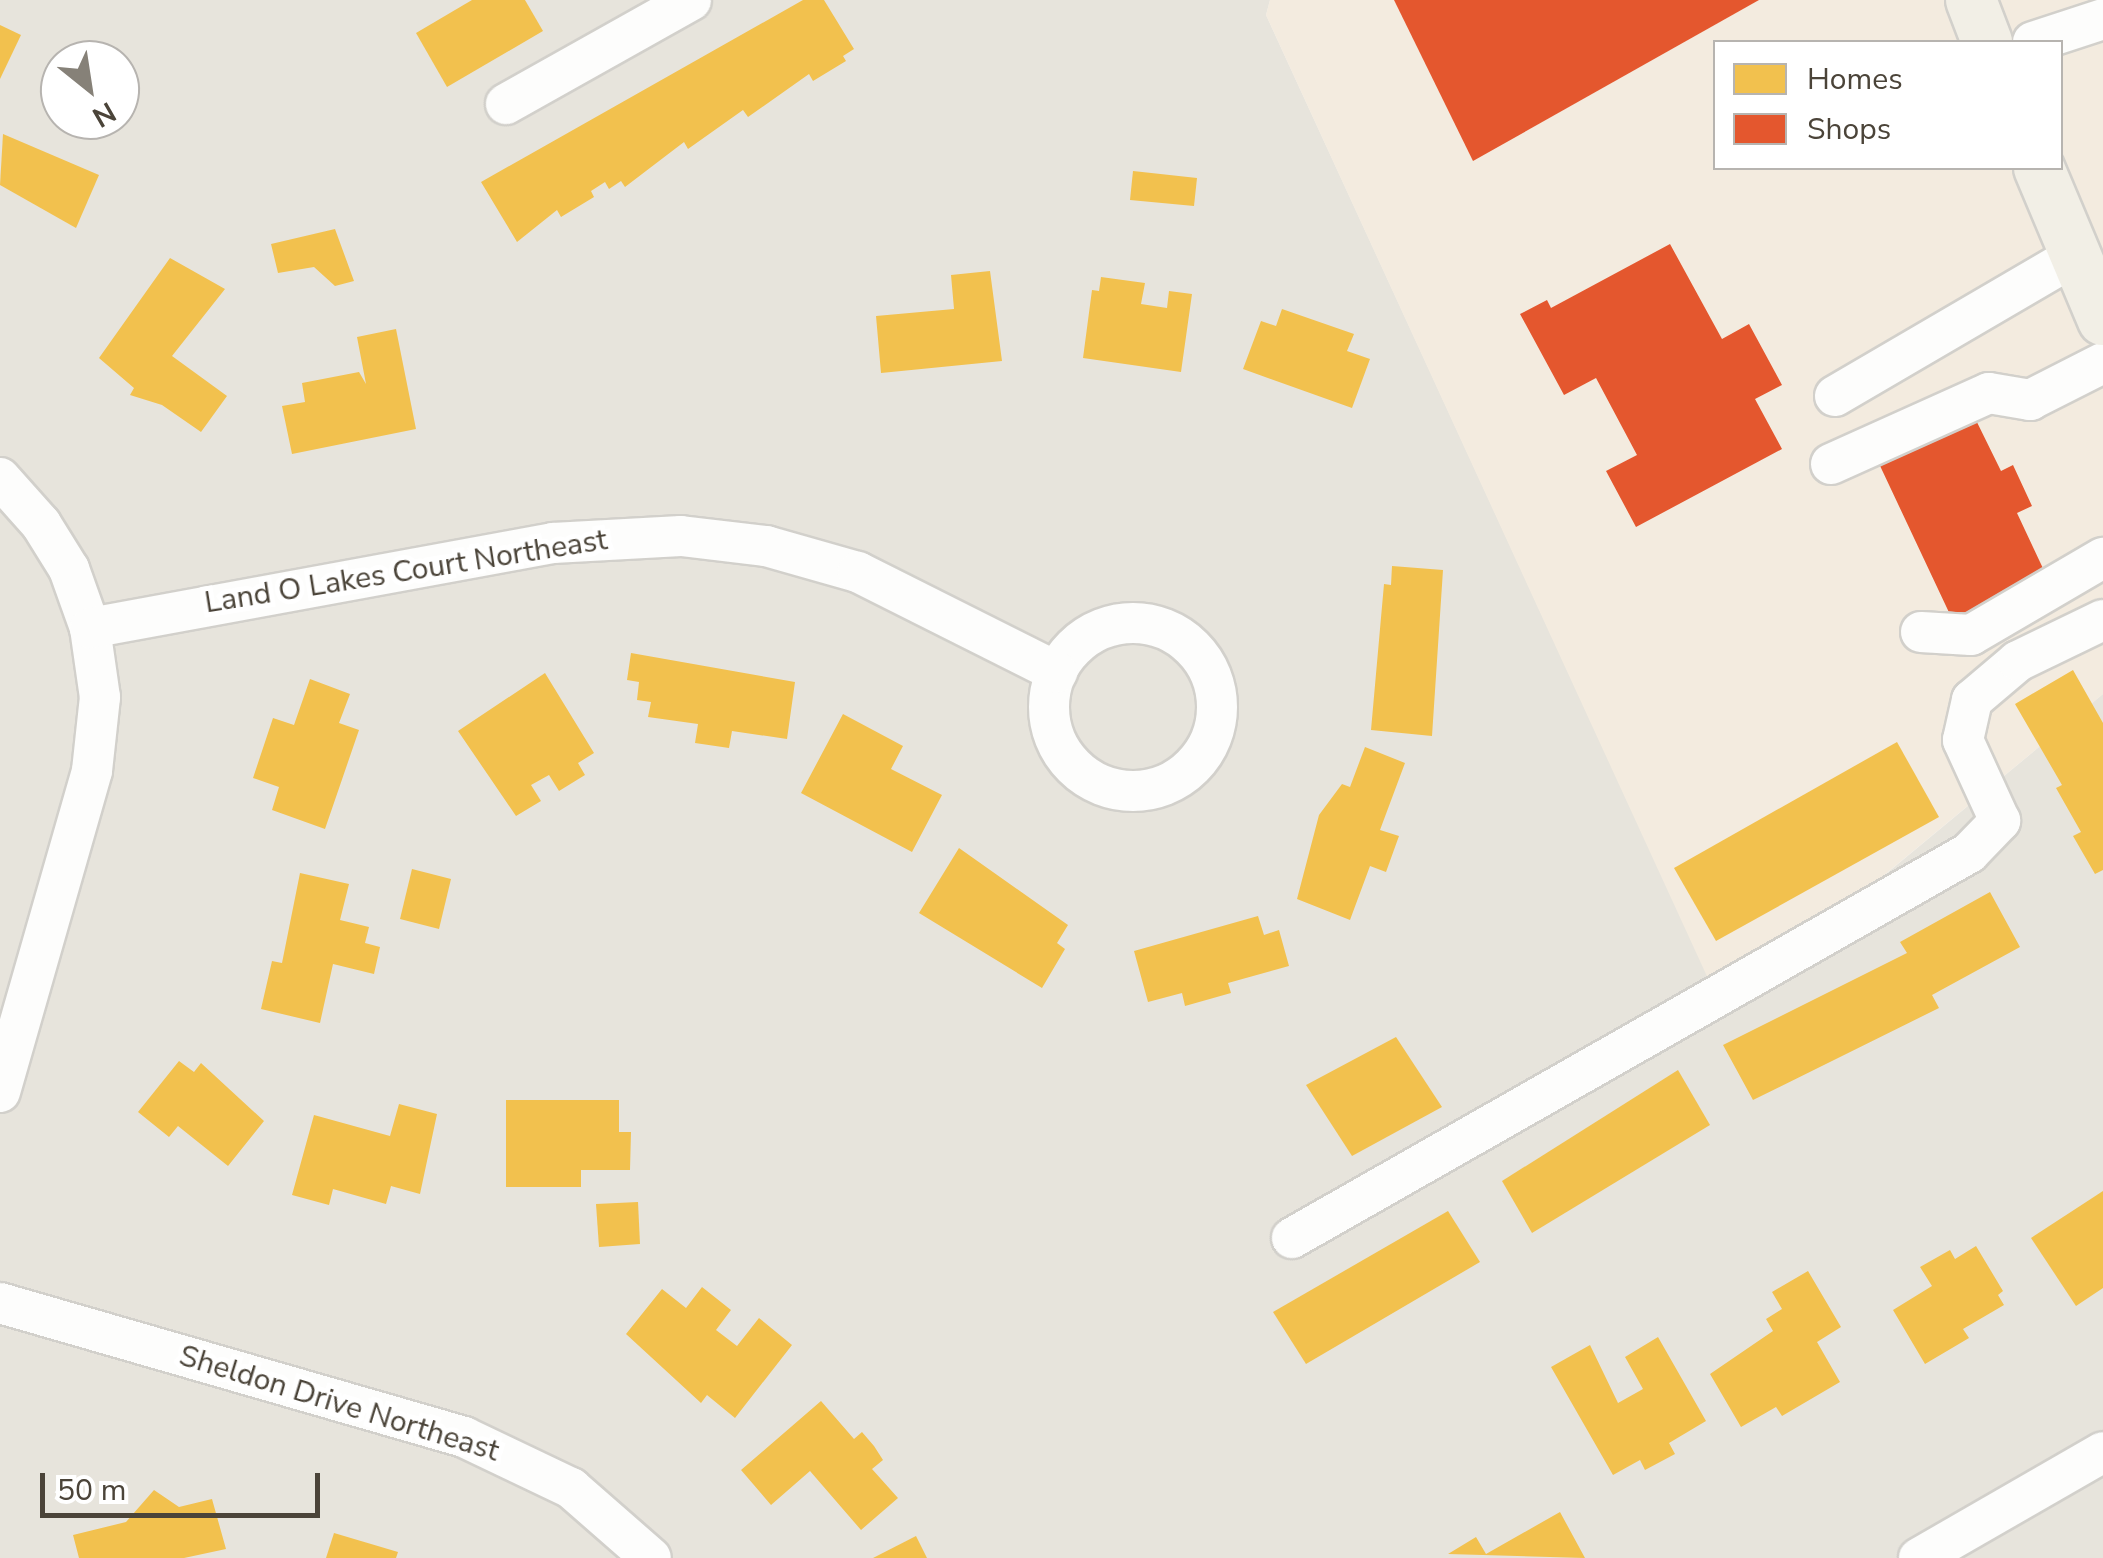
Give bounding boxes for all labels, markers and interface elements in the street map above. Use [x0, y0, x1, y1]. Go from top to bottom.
north arrow [40, 40, 140, 140]
legend [1713, 40, 2063, 170]
text: Homes [1807, 59, 1903, 100]
text: N [85, 93, 123, 136]
text: Shops [1807, 109, 1891, 150]
street label: Land O Lakes Court Northeast [202, 522, 610, 622]
street label: Sheldon Drive Northeast [175, 1338, 503, 1470]
scale bar [45, 1453, 325, 1515]
text: 50 m [57, 1470, 126, 1511]

